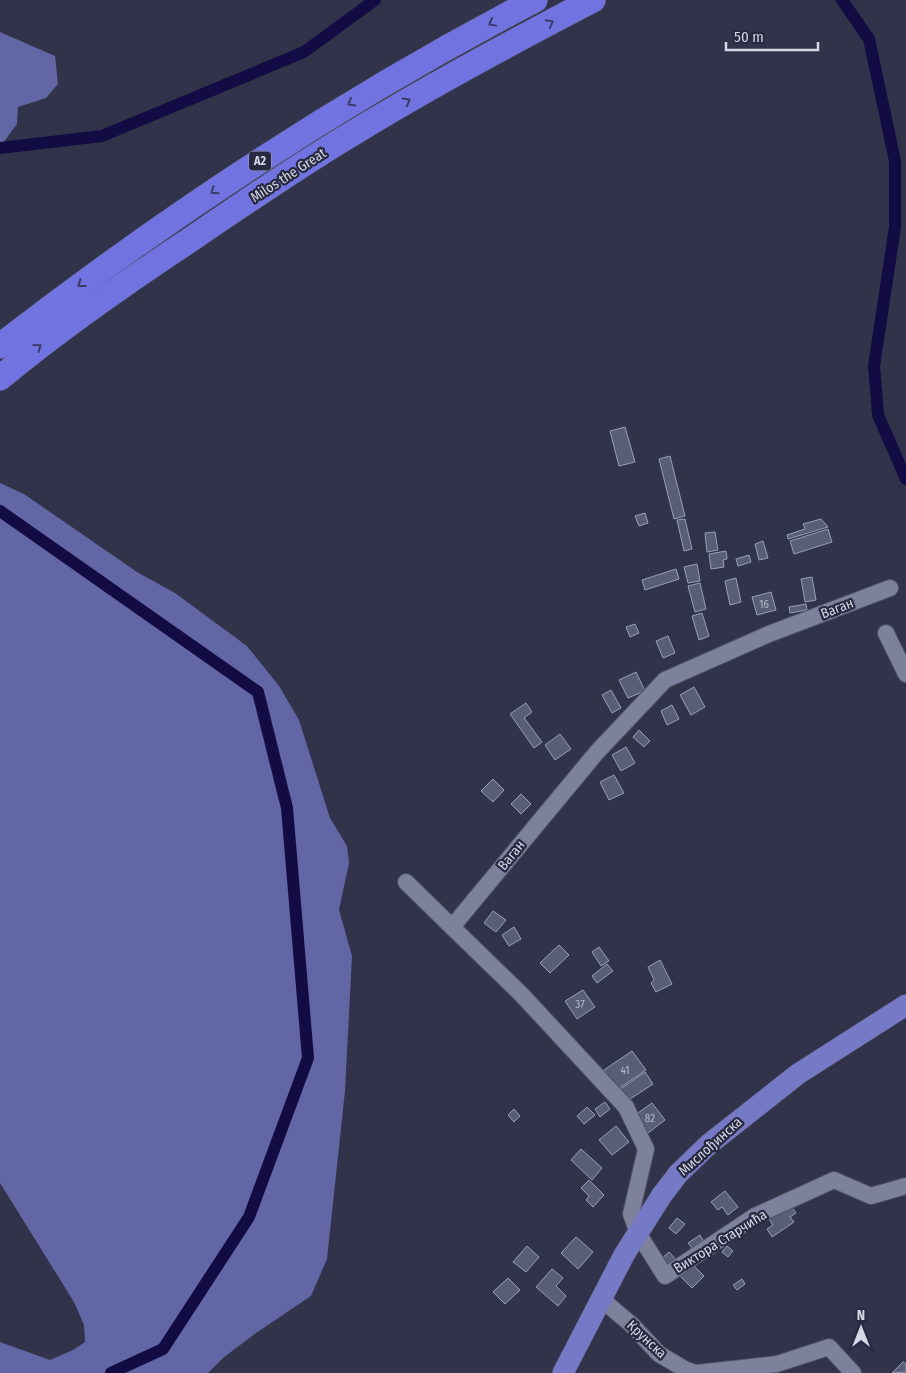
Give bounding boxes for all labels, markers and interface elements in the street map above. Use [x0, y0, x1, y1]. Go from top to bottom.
one-way arrow [489, 17, 498, 27]
one-way arrow [544, 19, 553, 29]
scale bar [726, 20, 818, 52]
text: 50 m [734, 28, 764, 46]
one-way arrow [348, 97, 357, 107]
one-way arrow [402, 98, 411, 108]
street label: Milos the Great [247, 144, 330, 206]
road number: A2 [249, 152, 271, 170]
one-way arrow [210, 184, 219, 194]
one-way arrow [77, 278, 87, 287]
one-way arrow [32, 345, 41, 353]
street label: Ваган [818, 594, 856, 622]
house number: 16 [759, 598, 769, 611]
street label: Ваган [494, 837, 529, 874]
house number: 37 [575, 998, 585, 1011]
house number: 41 [620, 1064, 630, 1077]
house number: 82 [645, 1112, 655, 1125]
street label: Мислођинска [675, 1113, 746, 1179]
street label: Виктора Старчића [671, 1206, 770, 1277]
north arrow [836, 1303, 886, 1353]
text: N [857, 1307, 865, 1324]
street label: Крунска [623, 1317, 670, 1362]

